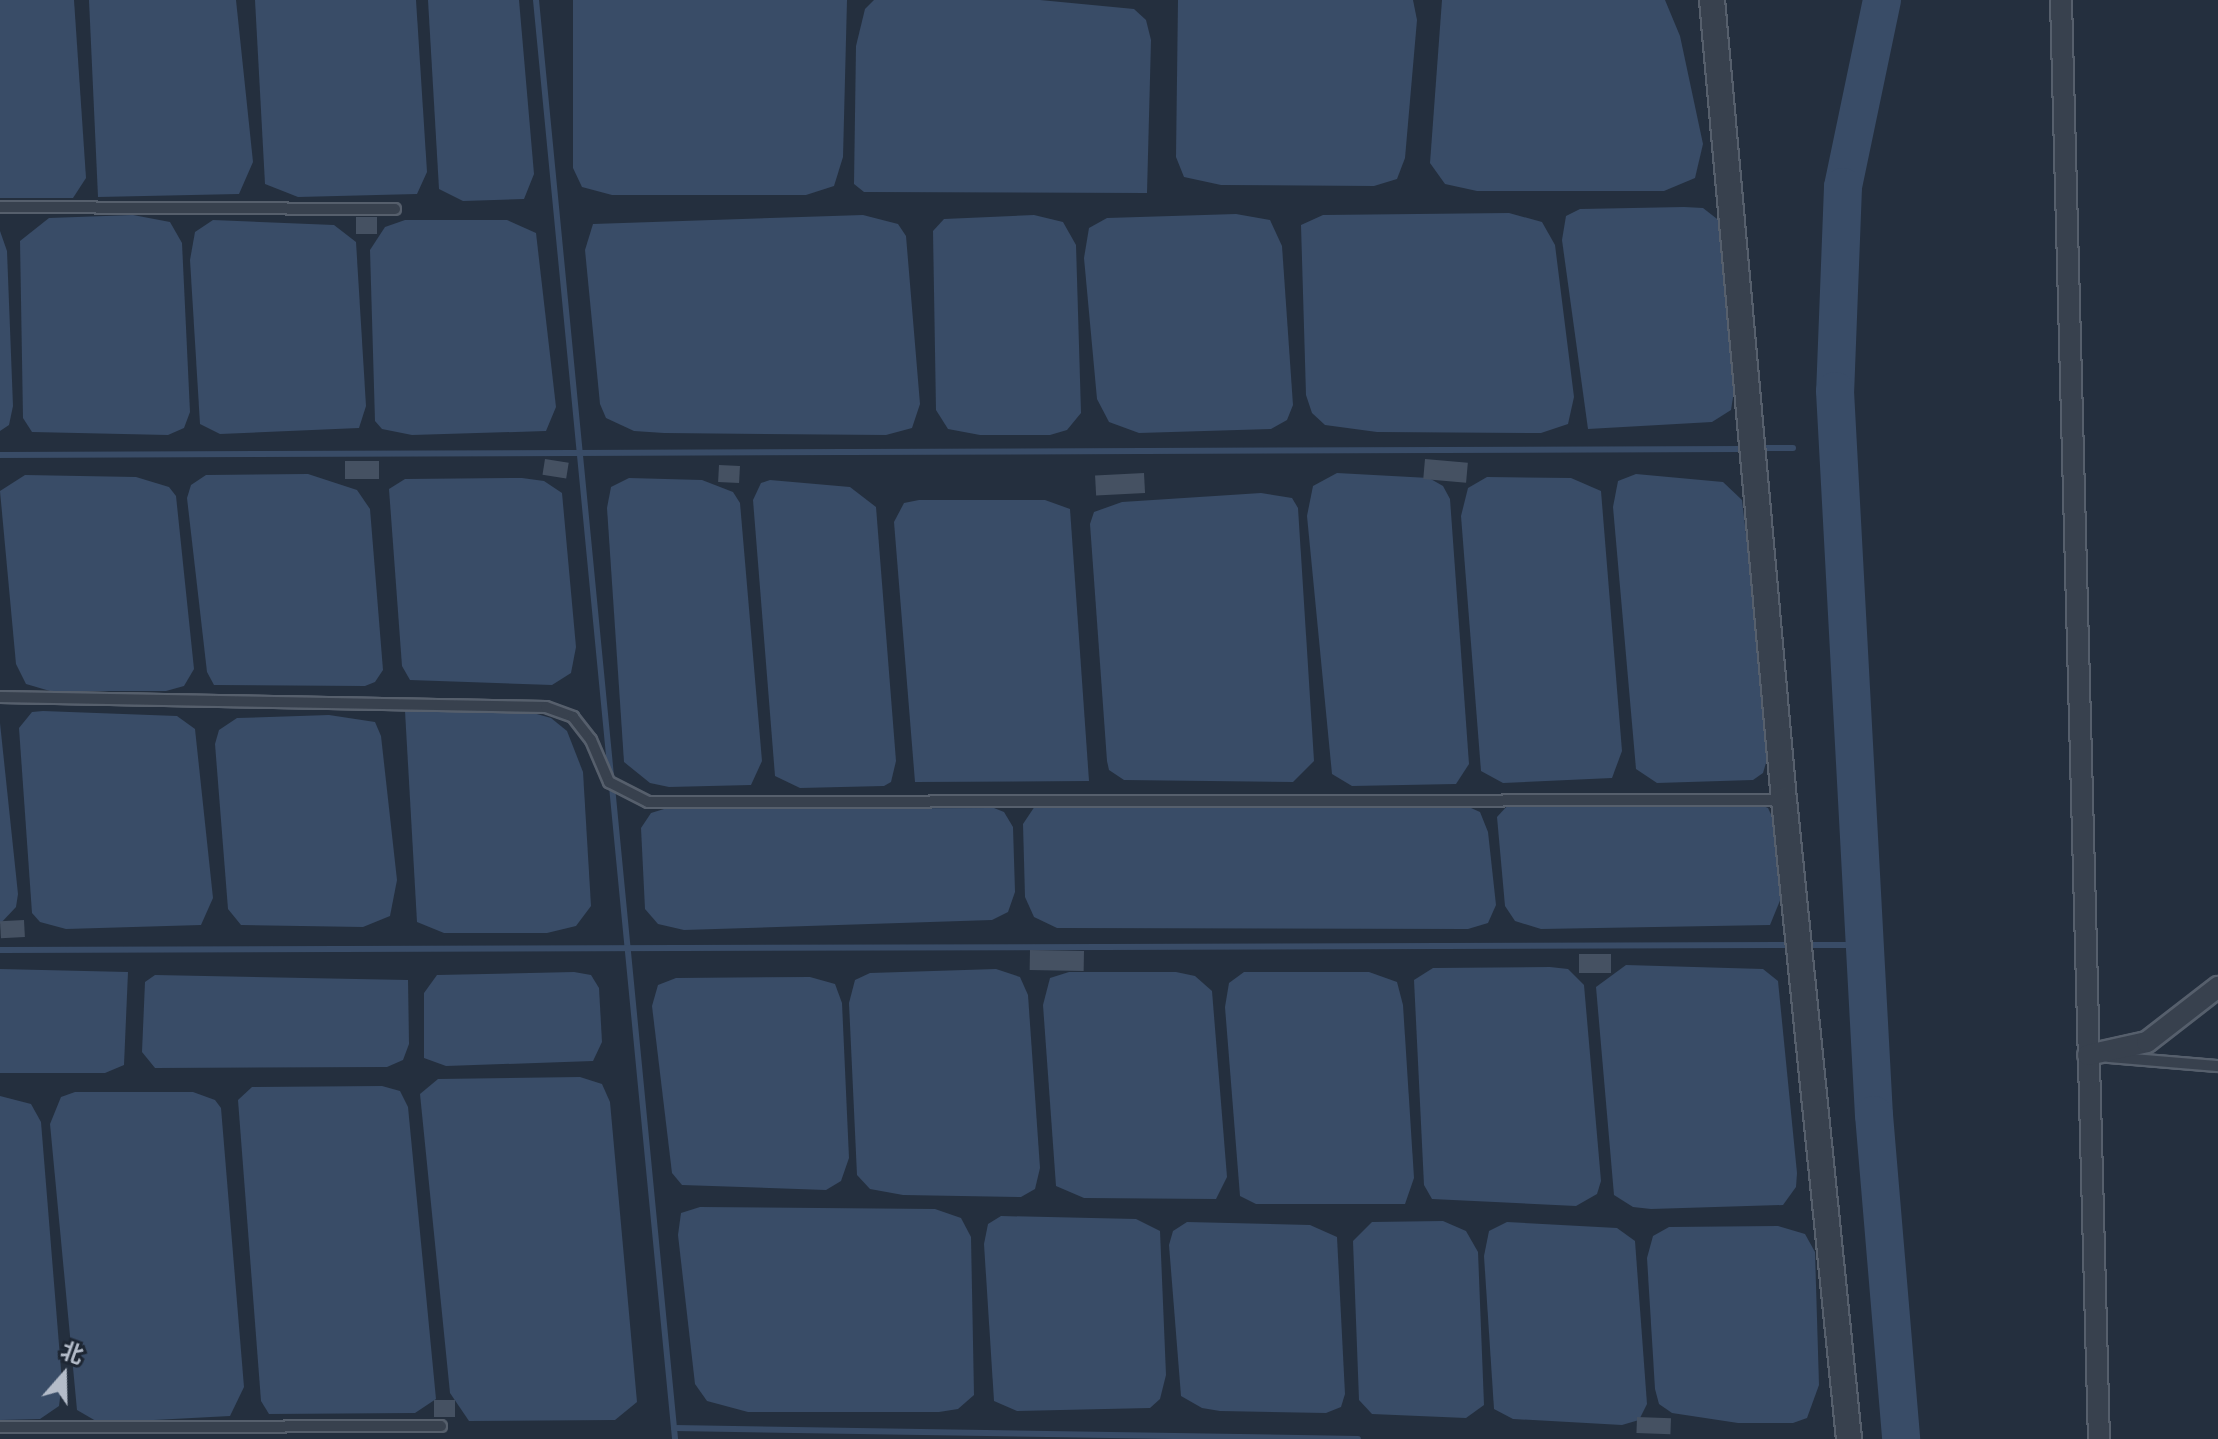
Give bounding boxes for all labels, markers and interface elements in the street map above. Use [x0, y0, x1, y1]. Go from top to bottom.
north arrow [24, 1335, 104, 1415]
text: 北 [57, 1336, 87, 1368]

